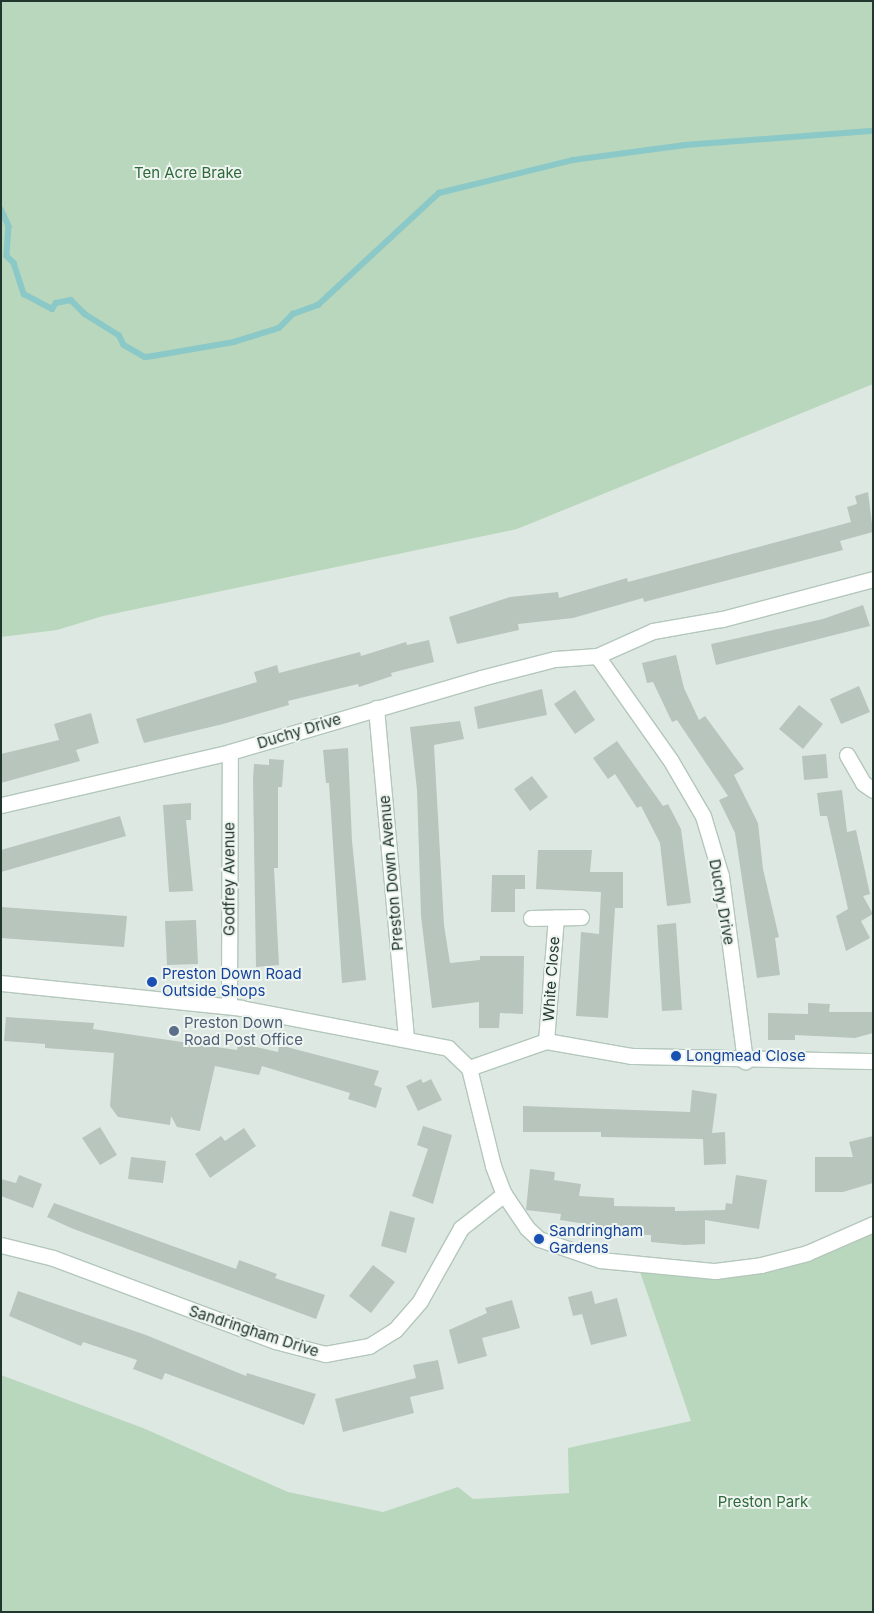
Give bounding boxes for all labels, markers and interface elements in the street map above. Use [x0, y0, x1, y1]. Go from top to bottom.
park label: Ten Acre Brake [134, 164, 242, 182]
street label: Duchy Drive [255, 710, 343, 752]
street label: Preston Down Avenue [375, 794, 407, 952]
street label: Godfrey Avenue [220, 822, 238, 936]
street label: Duchy Drive [706, 858, 738, 946]
street label: White Close [539, 936, 563, 1022]
place label: Preston Down Road Outside Shops [162, 964, 302, 999]
marker: Preston Down Road Outside Shops [146, 976, 158, 988]
place label: Preston Down Road Post Office [184, 1013, 303, 1048]
marker: Preston Down Road Post Office [168, 1025, 180, 1037]
place label: Longmead Close [686, 1047, 806, 1065]
marker: Longmead Close [670, 1050, 682, 1062]
place label: Sandringham Gardens [549, 1221, 643, 1256]
marker: Sandringham Gardens [533, 1233, 545, 1245]
street label: Sandringham Drive [187, 1301, 321, 1361]
park label: Preston Park [718, 1493, 808, 1511]

